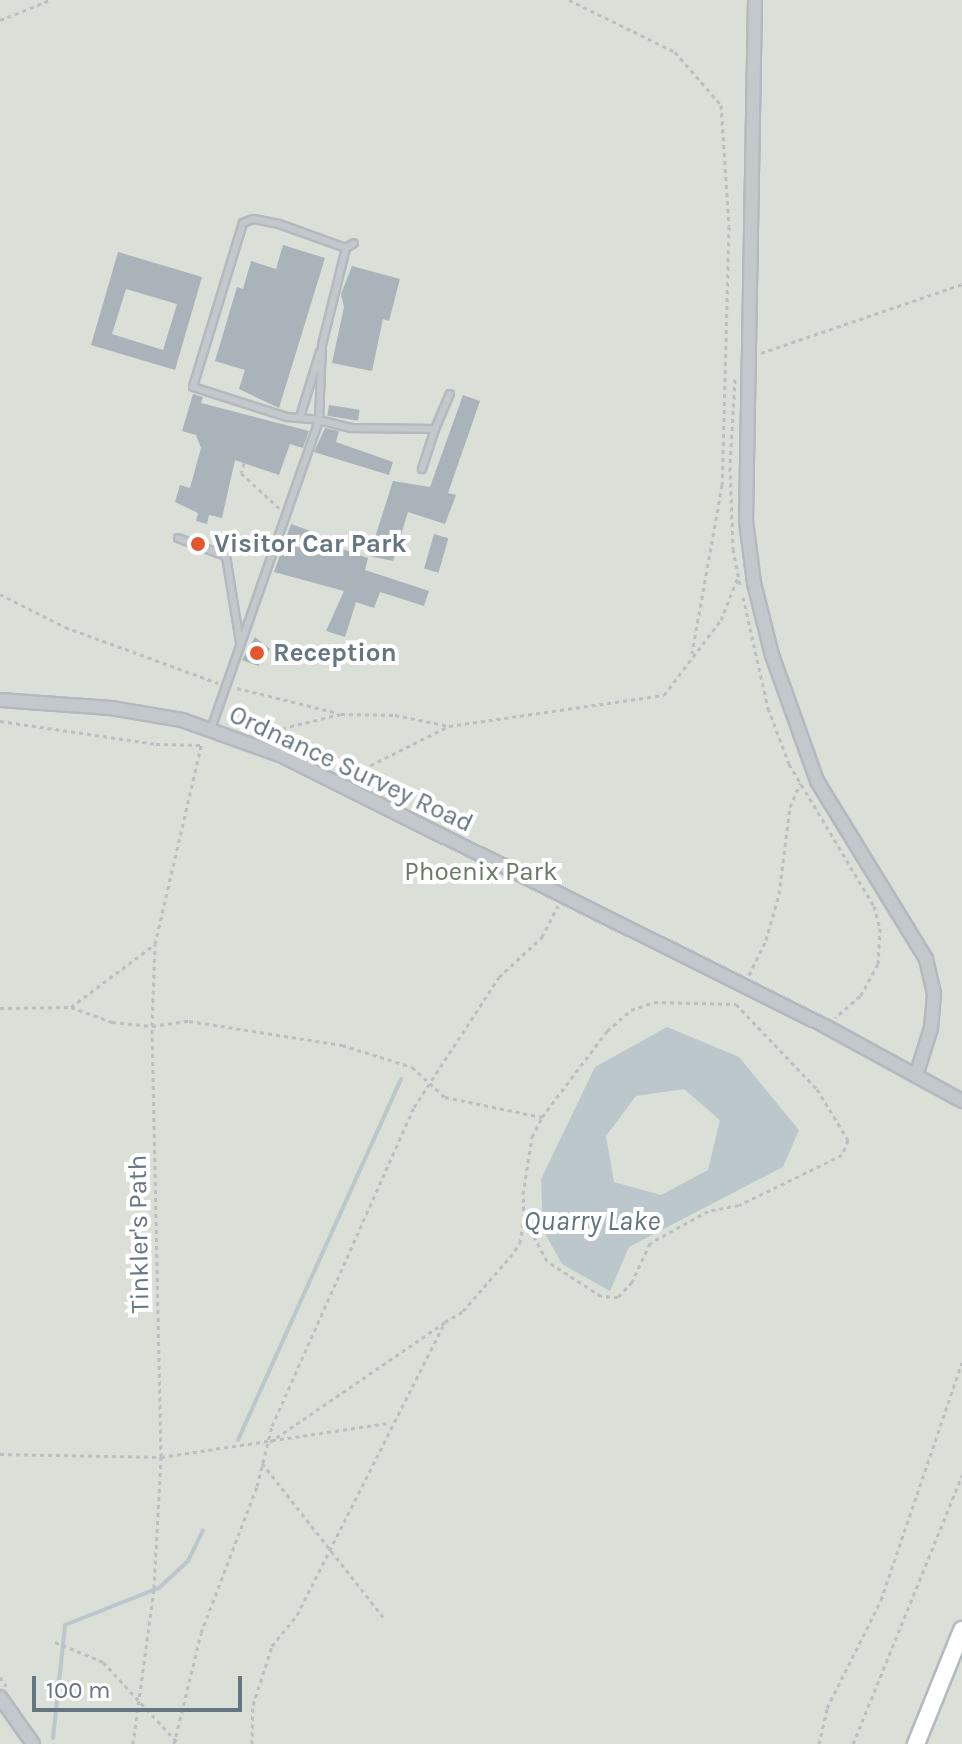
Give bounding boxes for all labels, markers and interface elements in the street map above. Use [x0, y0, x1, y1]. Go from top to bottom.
place label: Visitor Car Park [214, 528, 407, 560]
marker: Visitor Car Park [189, 535, 207, 553]
place label: Reception [273, 637, 397, 669]
marker: Reception [248, 644, 266, 662]
street label: Ordnance Survey Road [224, 699, 478, 839]
park label: Phoenix Park [404, 856, 558, 888]
street label: Tinkler's Path [122, 1154, 156, 1314]
water label: Quarry Lake [524, 1204, 660, 1238]
scale bar [36, 1660, 246, 1710]
text: 100 m [46, 1676, 111, 1704]

